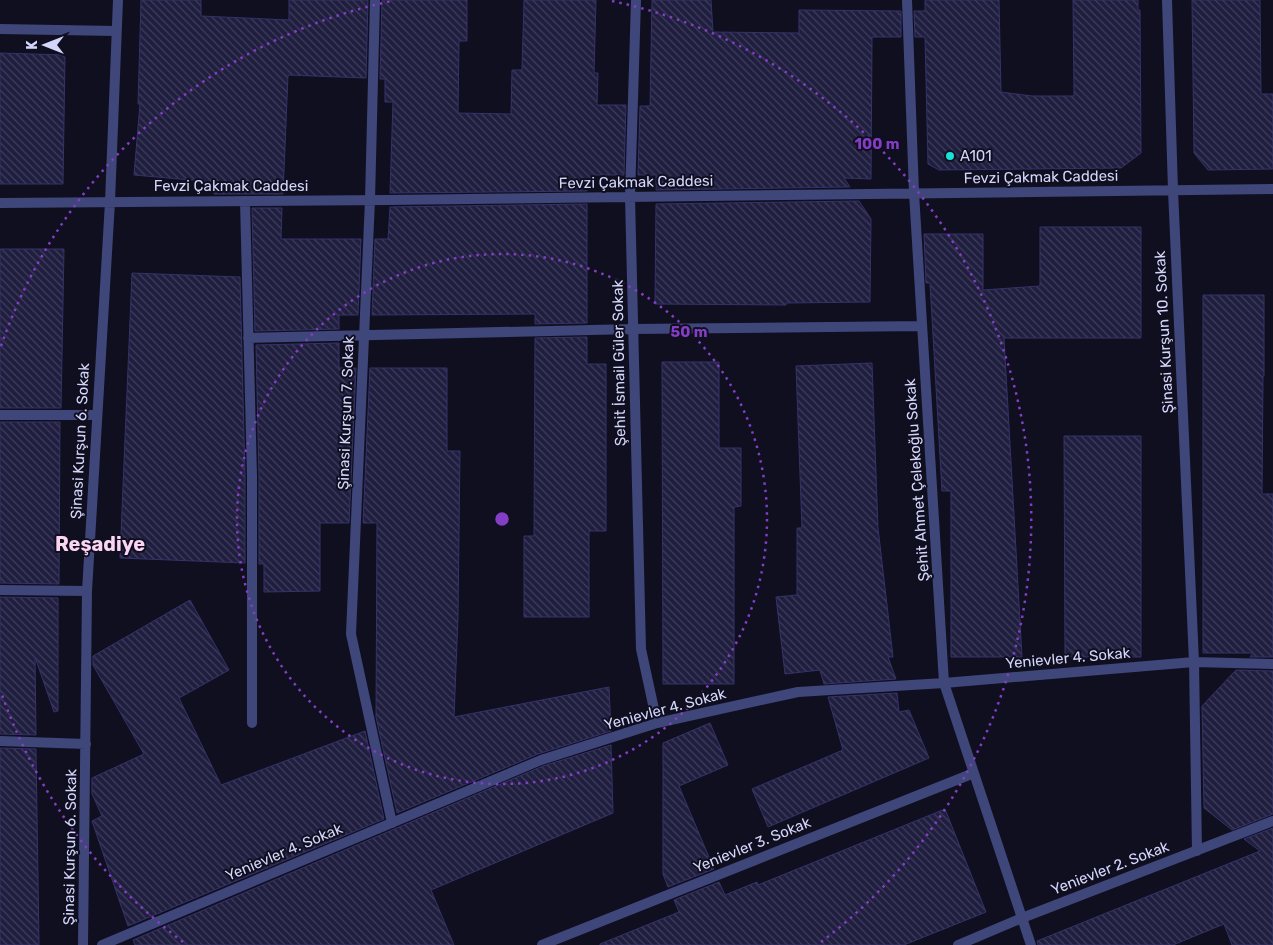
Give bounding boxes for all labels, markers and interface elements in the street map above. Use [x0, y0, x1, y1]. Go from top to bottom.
north arrow [20, 20, 70, 70]
text: K [24, 40, 41, 50]
text: 100 m [855, 135, 899, 153]
place label: A101 [960, 147, 992, 165]
marker: A101 [944, 150, 956, 162]
street label: Fevzi Çakmak Caddesi [964, 167, 1118, 187]
street label: Fevzi Çakmak Caddesi [559, 172, 713, 192]
street label: Fevzi Çakmak Caddesi [154, 177, 308, 195]
street label: Şinasi Kurşun 10. Sokak [1151, 250, 1177, 414]
street label: Şehit İsmail Güler Sokak [609, 279, 629, 446]
text: 50 m [671, 323, 707, 341]
street label: Şinasi Kurşun 7. Sokak [334, 336, 358, 490]
street label: Şinasi Kurşun 6. Sokak [67, 362, 93, 519]
street label: Şehit Ahmet Çelekoğlu Sokak [901, 378, 933, 582]
centre of rings [493, 510, 511, 528]
district label: Reşadiye [55, 532, 145, 556]
street label: Yenievler 4. Sokak [1005, 644, 1131, 672]
street label: Yenievler 4. Sokak [602, 684, 728, 734]
street label: Şinasi Kurşun 6. Sokak [60, 769, 80, 925]
street label: Yenievler 3. Sokak [691, 813, 814, 877]
street label: Yenievler 4. Sokak [223, 819, 345, 885]
street label: Yenievler 2. Sokak [1048, 837, 1172, 899]

